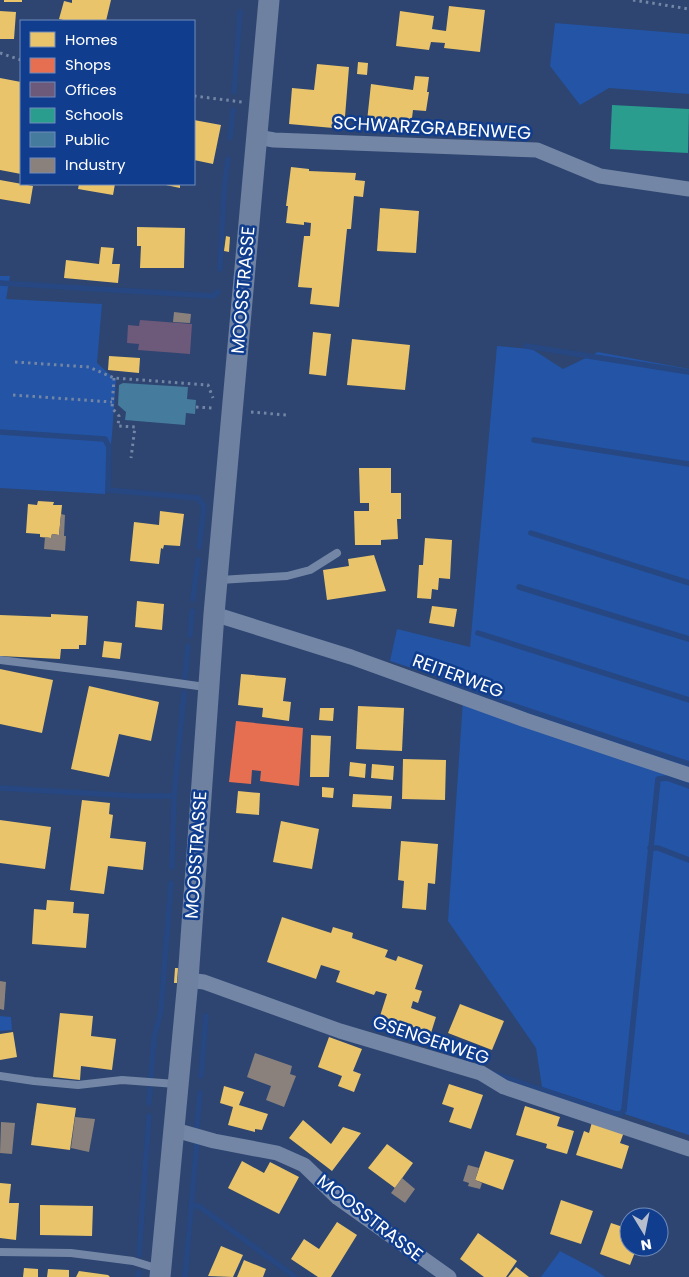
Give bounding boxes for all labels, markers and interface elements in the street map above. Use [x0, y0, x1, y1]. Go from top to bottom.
legend [20, 20, 195, 185]
text: Homes [65, 29, 118, 50]
text: Shops [65, 54, 111, 75]
text: Offices [65, 79, 117, 100]
text: Schools [65, 104, 123, 125]
street label: SCHWARZGRABENWEG [332, 110, 532, 145]
text: Public [65, 129, 110, 150]
text: Industry [65, 154, 126, 175]
street label: MOOSSTRASSE [224, 225, 261, 355]
street label: REITERWEG [409, 647, 507, 704]
street label: MOOSSTRASSE [179, 790, 212, 920]
street label: GSENGERWEG [370, 1009, 493, 1070]
street label: MOOSSTRASSE [312, 1168, 428, 1267]
north arrow [619, 1207, 669, 1257]
text: N [639, 1234, 653, 1256]

